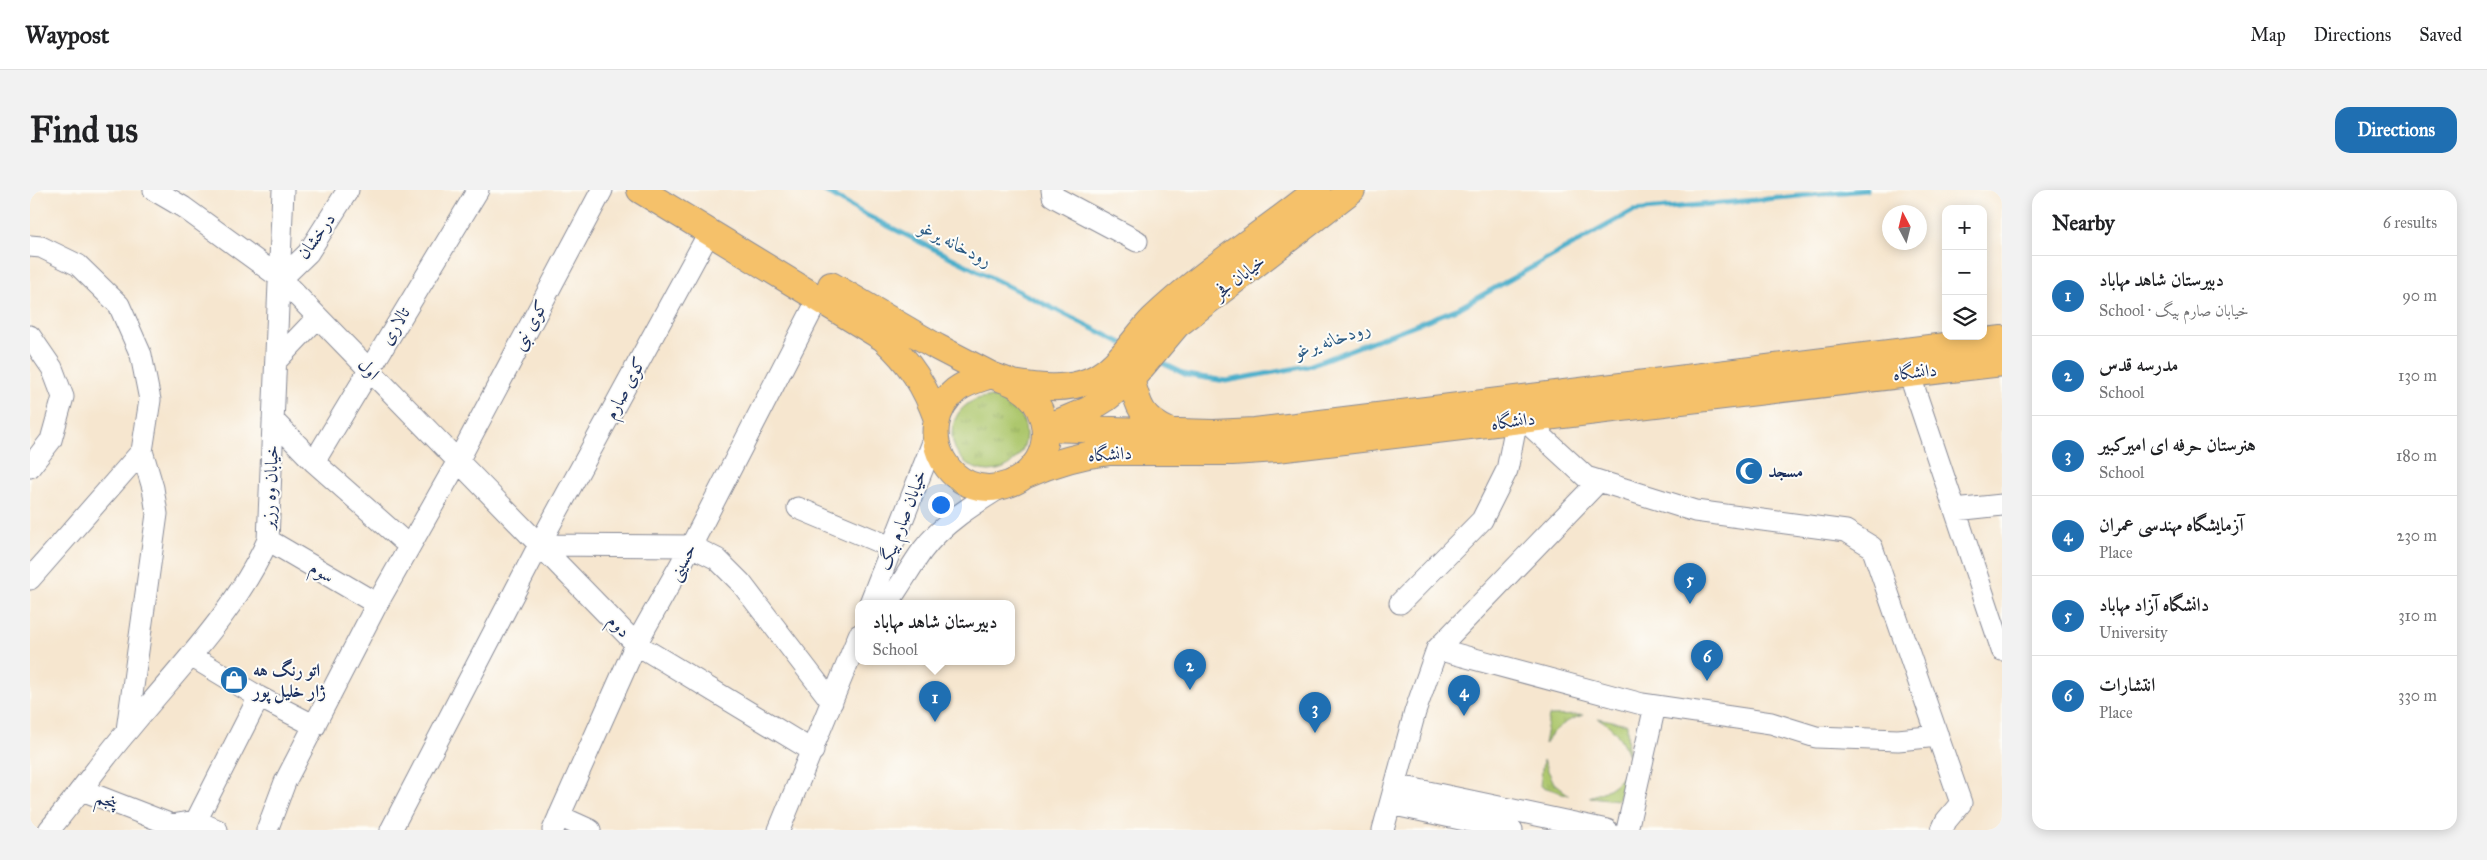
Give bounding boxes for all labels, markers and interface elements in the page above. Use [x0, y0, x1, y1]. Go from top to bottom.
text: Waypost [25, 20, 109, 50]
text: Map [2250, 24, 2286, 46]
text: Directions [2314, 24, 2391, 46]
text: Saved [2419, 24, 2462, 46]
button: Directions [2335, 107, 2457, 153]
text: Find us [30, 109, 138, 152]
north arrow [1882, 205, 1927, 250]
map controls [1942, 205, 1987, 340]
button: + [1942, 205, 1987, 250]
street label: درخشان [292, 209, 340, 263]
text: Nearby [2052, 210, 2115, 236]
text: 6 results [2383, 213, 2437, 232]
water label: رودخانه یرغو [914, 215, 996, 273]
street label: خیابان فجر [1207, 250, 1270, 306]
button: − [1942, 250, 1987, 295]
text: دبیرستان شاهد مهاباد [2099, 268, 2224, 291]
text: 1 [2065, 286, 2071, 305]
text: 90 m [2402, 286, 2437, 305]
button: layers [1942, 295, 1987, 340]
street label: کوی نبی [508, 296, 555, 355]
text: School · خیابان صارم بیگ [2099, 301, 2249, 320]
street label: تالاری [375, 303, 415, 349]
water label: رودخانه یرغو [1290, 316, 1374, 365]
street label: اول [353, 353, 385, 385]
street label: کوی صارم [599, 353, 655, 425]
text: مدرسه قدس [2099, 353, 2178, 376]
street label: دانشگاه [1892, 358, 1938, 385]
text: 2 [2064, 366, 2072, 385]
text: 130 m [2398, 366, 2437, 385]
text: School [2099, 383, 2144, 402]
street label: دانشگاه [1490, 406, 1536, 435]
text: هنرستان حرفه ای امیرکبیر [2099, 433, 2256, 456]
street label: دانشگاه [1087, 441, 1133, 466]
street label: خیابان وه رزیر [257, 444, 283, 532]
text: 3 [2065, 446, 2071, 465]
text: 180 m [2396, 446, 2437, 465]
mosque icon: مسجد [1734, 456, 1764, 486]
place label: مسجد [1768, 460, 1803, 482]
text: School [2099, 463, 2144, 482]
street label: خیابان صارم بیگ [872, 466, 936, 575]
your location [928, 492, 954, 518]
text: آزمایشگاه مهندسی عمران [2099, 513, 2244, 536]
text: 4 [2064, 526, 2072, 545]
text: 230 m [2397, 526, 2437, 545]
street label: حسینی [663, 539, 703, 586]
text: Place [2099, 543, 2133, 562]
street label: سوم [303, 556, 338, 592]
pin: 5 [1674, 563, 1706, 604]
text: دانشگاه آزاد مهاباد [2099, 593, 2209, 616]
popup [855, 600, 1015, 665]
text: 5 [2064, 606, 2072, 625]
text: 310 m [2398, 606, 2437, 625]
street label: دوم [599, 610, 635, 646]
text: دبیرستان شاهد مهاباد [873, 610, 997, 633]
text: University [2099, 623, 2168, 642]
text: School [873, 640, 918, 659]
pin: 6 [1691, 640, 1723, 681]
pin: 2 [1174, 649, 1206, 690]
place label: اتو رنگ هه ژار خلیل پور [251, 658, 326, 704]
shop icon: اتو رنگ هه ژار خلیل پور [219, 665, 249, 695]
text: انتشارات [2099, 673, 2155, 696]
pin: 4 [1448, 675, 1480, 716]
pin: 1 [919, 681, 951, 722]
text: 6 [2064, 686, 2072, 705]
text: 330 m [2398, 686, 2437, 705]
pin: 3 [1299, 692, 1331, 733]
text: Place [2099, 703, 2133, 722]
street label: پنجم [91, 786, 122, 820]

